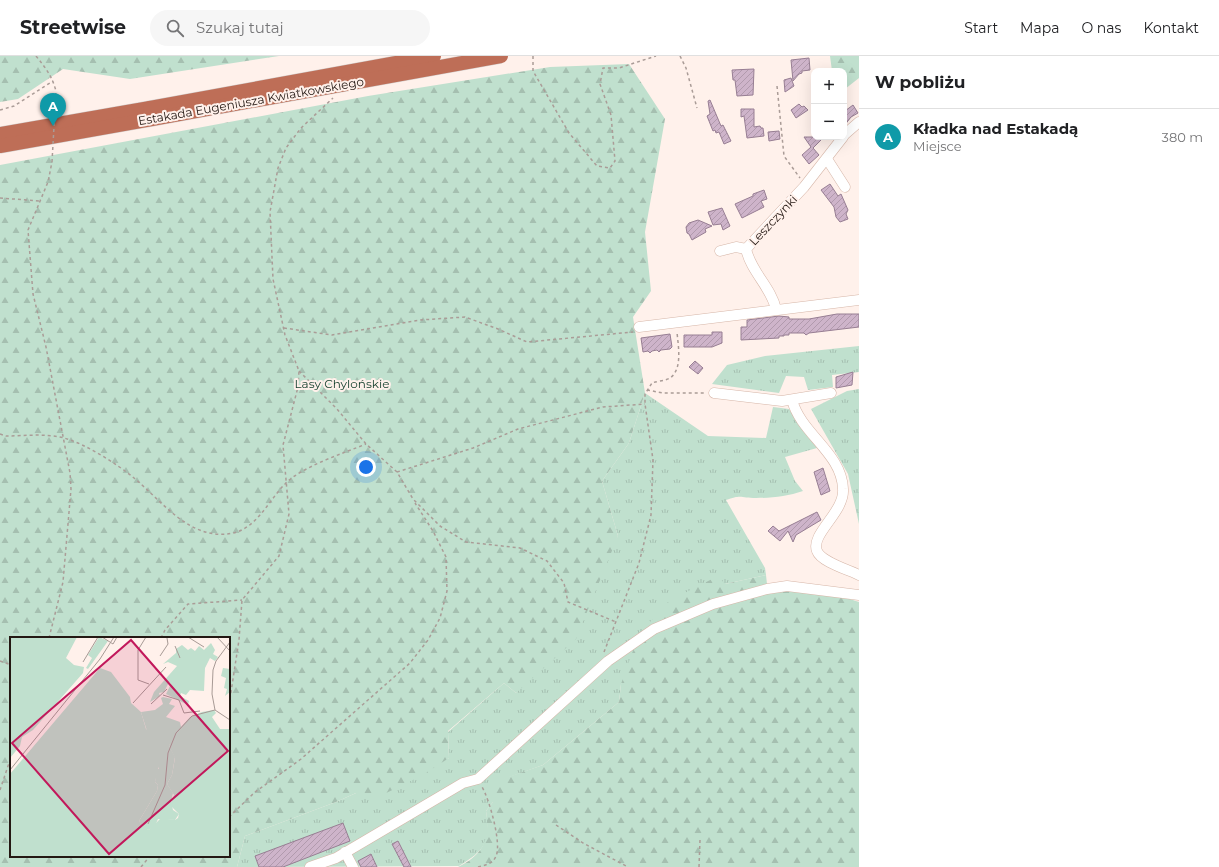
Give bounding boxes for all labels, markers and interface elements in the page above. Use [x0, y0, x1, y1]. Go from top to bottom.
search box [150, 10, 430, 46]
text: Streetwise [20, 16, 126, 39]
icon: search [164, 17, 186, 39]
text: Szukaj tutaj [196, 18, 284, 37]
text: Start [964, 19, 998, 37]
text: Mapa [1020, 19, 1059, 37]
text: O nas [1081, 19, 1121, 37]
text: Kontakt [1143, 19, 1199, 37]
map controls [811, 68, 847, 140]
button: + [811, 68, 847, 104]
text: W pobliżu [875, 72, 965, 92]
street label: Estakada Eugeniusza Kwiatkowskiego [137, 74, 365, 128]
pin: A [40, 93, 66, 126]
button: − [811, 104, 847, 140]
text: Kładka nad Estakadą [913, 119, 1078, 138]
text: A [883, 129, 893, 145]
text: 380 m [1162, 129, 1203, 145]
text: Miejsce [913, 138, 962, 154]
street label: Leszczynki [746, 192, 800, 248]
park label: Lasy Chylońskie [295, 376, 389, 391]
your location [356, 457, 376, 477]
inset map [10, 637, 230, 857]

